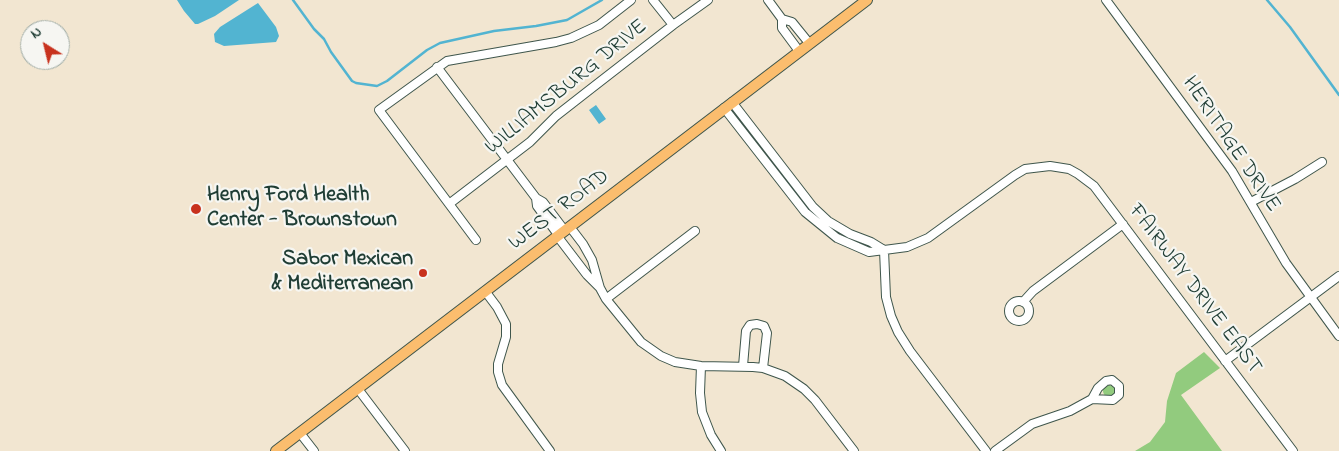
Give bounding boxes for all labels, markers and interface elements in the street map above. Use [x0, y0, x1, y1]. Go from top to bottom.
street label: WILLIAMSBURG DRIVE [481, 15, 653, 161]
north arrow [20, 20, 70, 70]
text: N [26, 22, 46, 45]
street label: HERITAGE DRIVE [1175, 72, 1285, 218]
street label: WEST ROAD [504, 165, 616, 257]
place label: Henry Ford Health Center - Brownstown [207, 183, 397, 235]
street label: FAIRWAY DRIVE EAST [1121, 200, 1267, 380]
marker: Henry Ford Health Center - Brownstown [189, 202, 203, 216]
place label: Sabor Mexican & Mediterranean [272, 247, 413, 298]
marker: Sabor Mexican & Mediterranean [417, 267, 429, 279]

